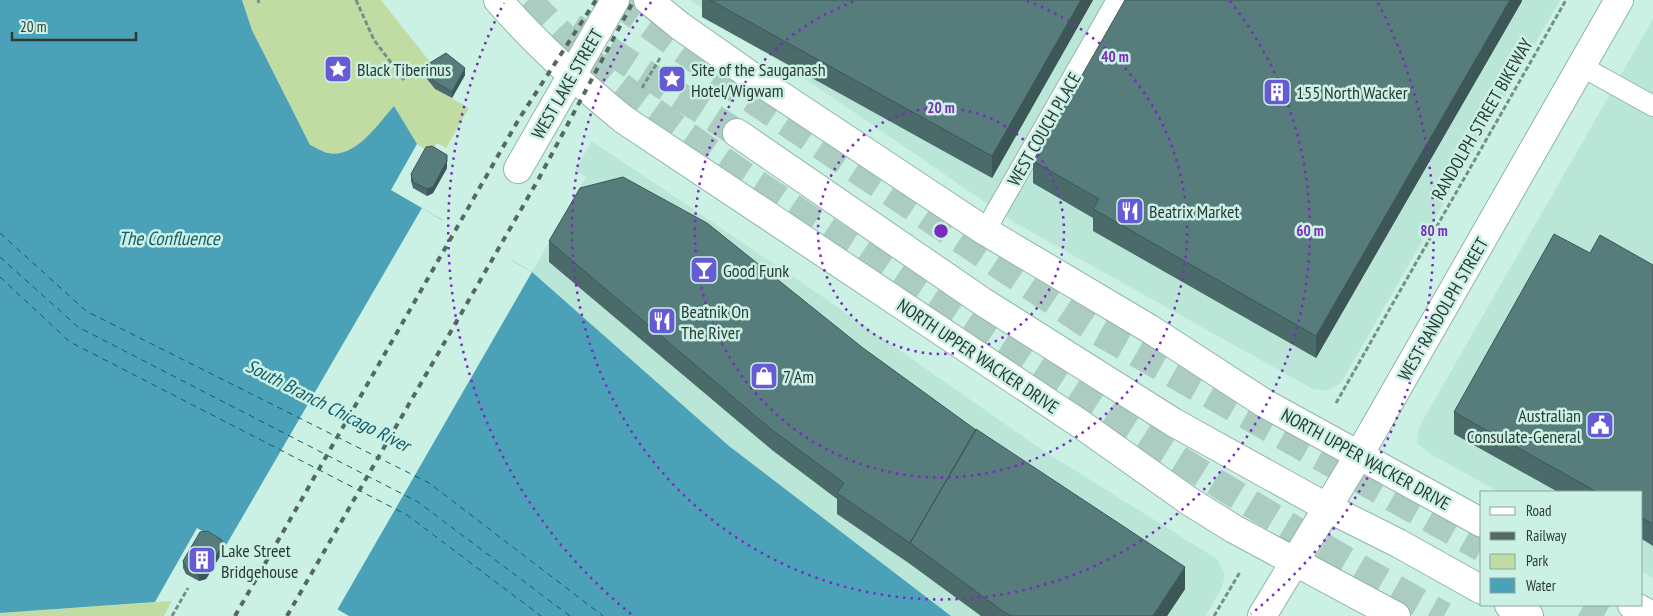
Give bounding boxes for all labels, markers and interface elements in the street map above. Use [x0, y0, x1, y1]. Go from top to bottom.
scale bar [12, 10, 136, 42]
text: 20 m [20, 17, 46, 36]
street label: WEST LAKE STREET [526, 25, 608, 143]
street label: RANDOLPH STREET BIKEWAY [1426, 34, 1538, 204]
text: 40 m [1101, 47, 1129, 66]
place icon: Black Tiberinus [323, 54, 353, 84]
place label: Black Tiberinus [357, 58, 451, 81]
place label: Site of the Sauganash Hotel/Wigwam [691, 58, 826, 102]
place icon: Site of the Sauganash Hotel/Wigwam [657, 64, 687, 94]
street label: WEST COUCH PLACE [1002, 68, 1086, 190]
building icon: 155 North Wacker [1262, 77, 1292, 107]
place label: 155 North Wacker [1296, 81, 1408, 104]
text: 20 m [927, 98, 955, 117]
restaurant icon: Beatrix Market [1115, 196, 1145, 226]
place label: Beatrix Market [1149, 200, 1240, 223]
text: 60 m [1296, 221, 1324, 240]
text: 80 m [1420, 221, 1448, 240]
centre of rings [932, 222, 950, 240]
water label: The Confluence [118, 226, 221, 250]
street label: WEST RANDOLPH STREET [1393, 233, 1493, 385]
bar icon: Good Funk [689, 255, 719, 285]
place label: Good Funk [723, 259, 789, 282]
street label: NORTH UPPER WACKER DRIVE [893, 293, 1063, 419]
place label: Beatnik On The River [681, 300, 749, 344]
restaurant icon: Beatnik On The River [647, 306, 677, 336]
water label: South Branch Chicago River [242, 353, 417, 458]
shop icon: 7 Am [749, 361, 779, 391]
place label: 7 Am [783, 365, 814, 388]
street label: NORTH UPPER WACKER DRIVE [1277, 403, 1455, 515]
place label: Australian Consulate-General [1467, 404, 1582, 448]
public building icon: Australian Consulate-General [1585, 410, 1615, 440]
legend [1480, 491, 1643, 606]
text: Road [1526, 501, 1552, 520]
text: Railway [1526, 526, 1567, 545]
place label: Lake Street Bridgehouse [221, 539, 298, 583]
building icon: Lake Street Bridgehouse [187, 545, 217, 575]
text: Park [1526, 551, 1548, 570]
text: Water [1526, 576, 1557, 595]

